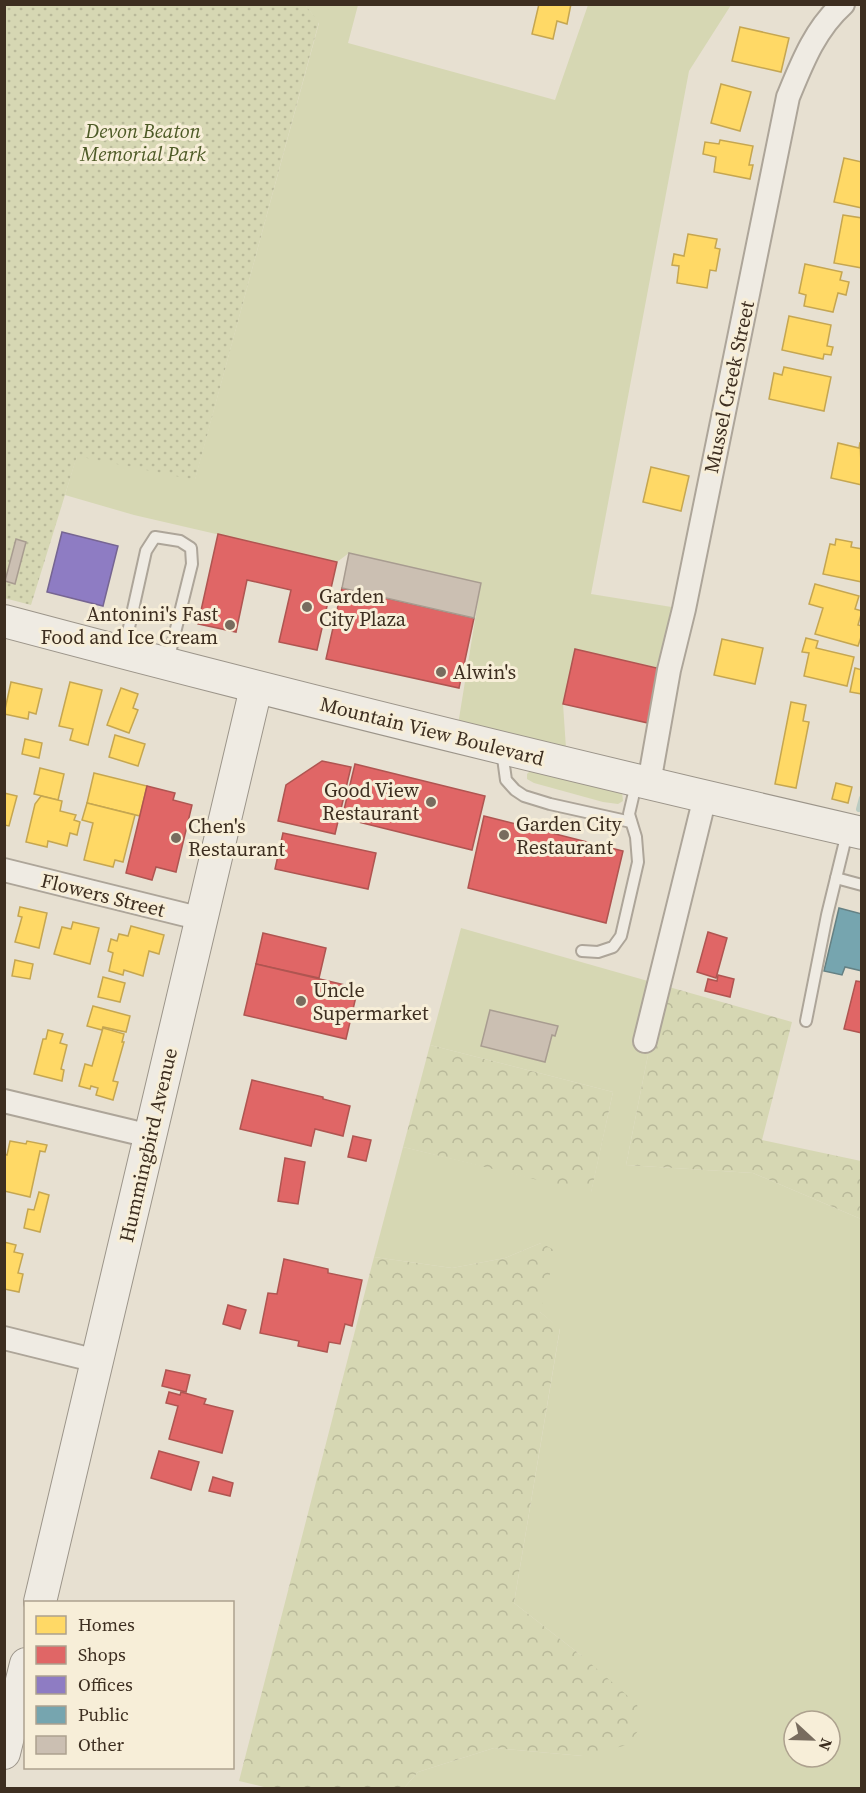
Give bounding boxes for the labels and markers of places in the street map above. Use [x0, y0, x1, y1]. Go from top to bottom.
place label: Garden City Plaza [319, 582, 407, 633]
place label: Antonini's Fast Food and Ice Cream [40, 600, 218, 651]
marker: Garden City Plaza [300, 600, 314, 614]
marker: Antonini's Fast Food and Ice Cream [223, 618, 237, 632]
place label: Alwin's [453, 658, 516, 686]
marker: Alwin's [434, 665, 448, 679]
place label: Good View Restaurant [322, 776, 420, 827]
marker: Good View Restaurant [424, 795, 438, 809]
place label: Garden City Restaurant [516, 810, 622, 861]
place label: Chen's Restaurant [188, 812, 285, 863]
marker: Garden City Restaurant [497, 828, 511, 842]
marker: Chen's Restaurant [169, 831, 183, 845]
place label: Uncle Supermarket [313, 976, 429, 1027]
marker: Uncle Supermarket [294, 994, 308, 1008]

